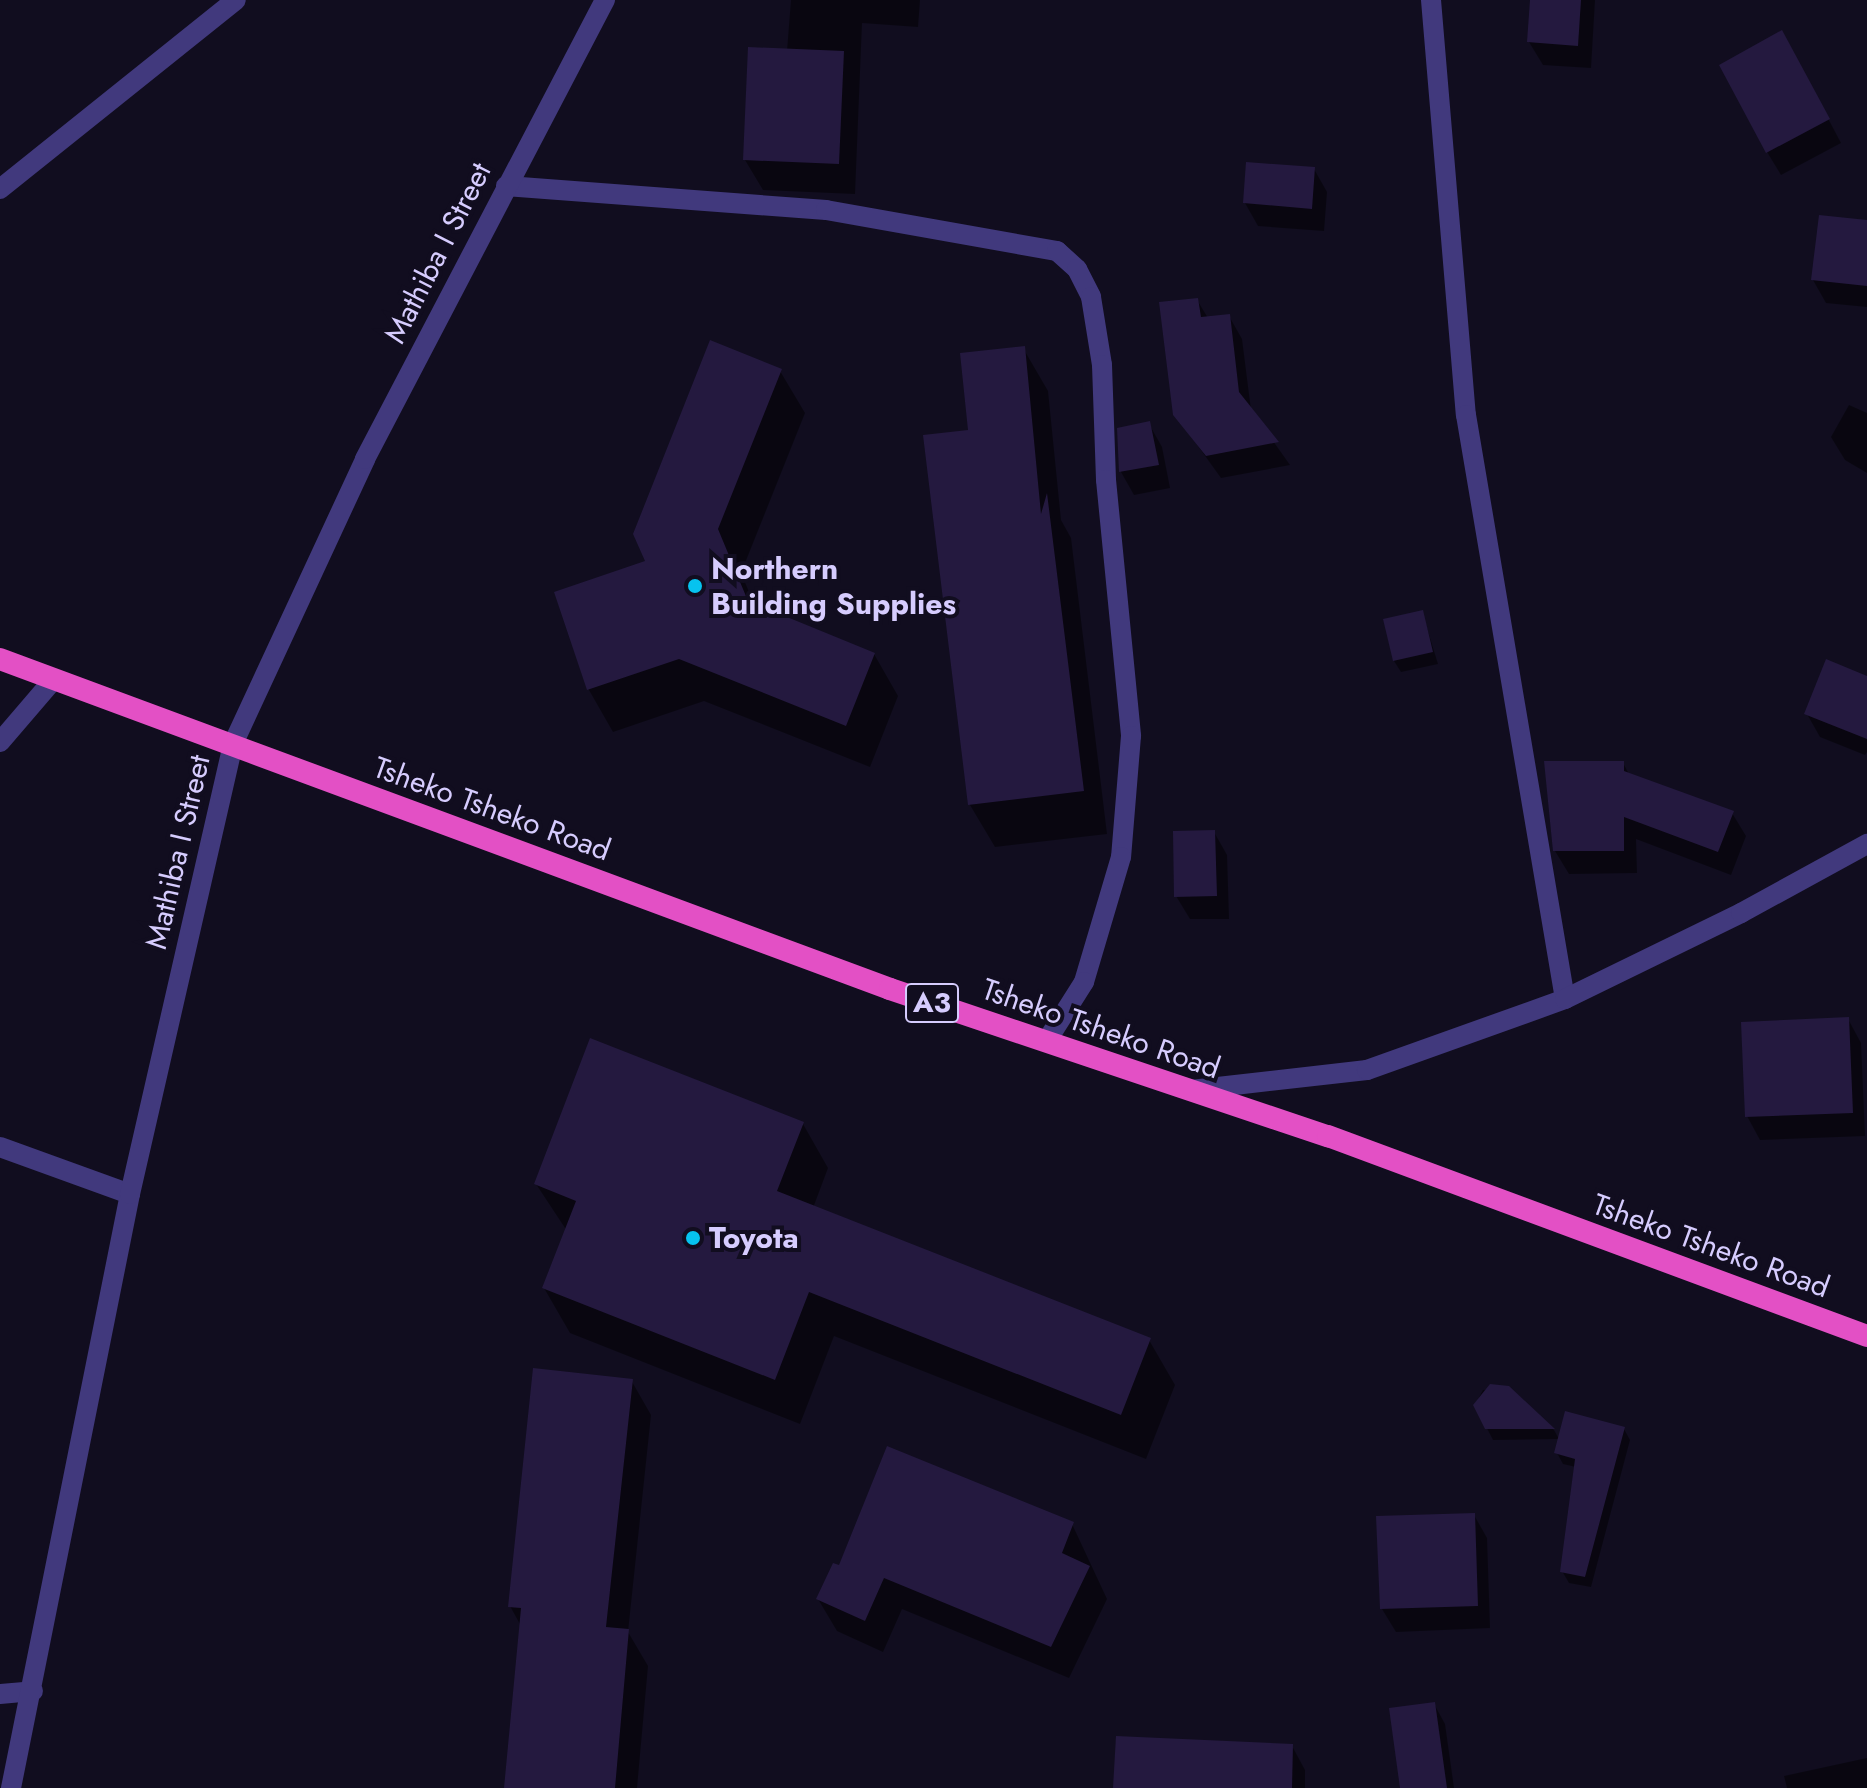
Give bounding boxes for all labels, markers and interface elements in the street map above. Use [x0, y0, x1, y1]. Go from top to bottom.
street label: Mathiba I Street [377, 157, 499, 349]
place label: Northern Building Supplies [711, 551, 956, 622]
marker: Northern Building Supplies [686, 577, 704, 595]
street label: Tsheko Tsheko Road [369, 749, 615, 869]
street label: Mathiba I Street [138, 752, 218, 952]
street label: Tsheko Tsheko Road [977, 971, 1225, 1087]
road number: A3 [904, 979, 960, 1027]
street label: Tsheko Tsheko Road [1588, 1186, 1834, 1306]
place label: Toyota [709, 1220, 799, 1256]
marker: Toyota [684, 1229, 702, 1247]

